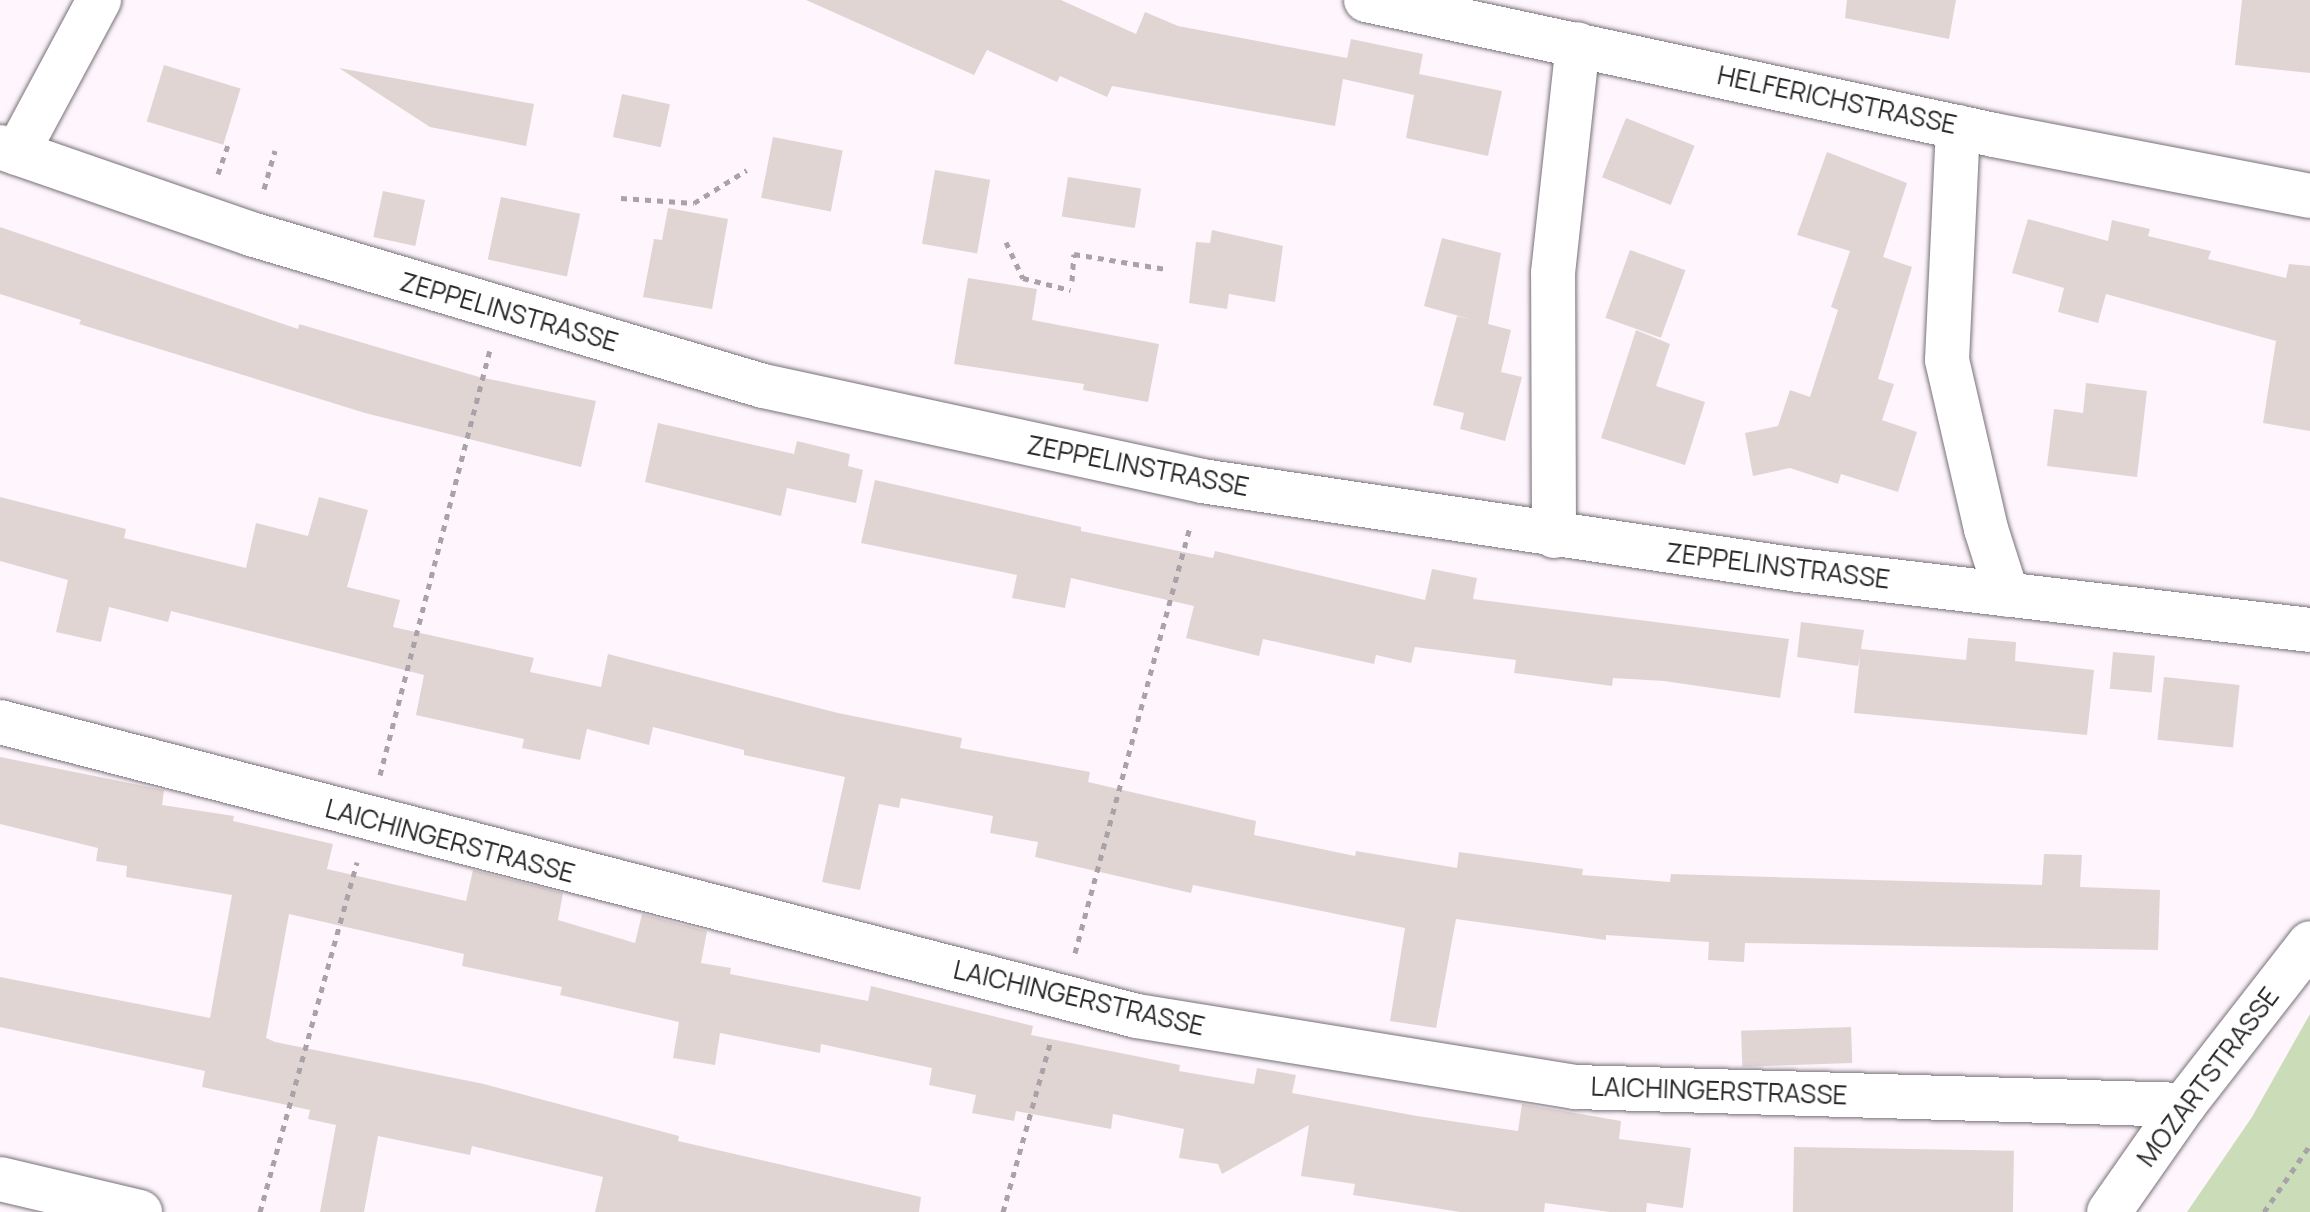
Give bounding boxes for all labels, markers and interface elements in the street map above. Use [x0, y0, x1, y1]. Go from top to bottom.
street label: HELFERICHSTRASSE [1715, 59, 1959, 141]
street label: ZEPPELINSTRASSE [396, 266, 622, 358]
street label: ZEPPELINSTRASSE [1024, 429, 1252, 503]
street label: ZEPPELINSTRASSE [1664, 537, 1892, 595]
street label: LAICHINGERSTRASSE [322, 793, 578, 889]
street label: LAICHINGERSTRASSE [950, 954, 1208, 1042]
street label: MOZARTSTRASSE [2130, 981, 2286, 1173]
street label: LAICHINGERSTRASSE [1590, 1071, 1848, 1111]

